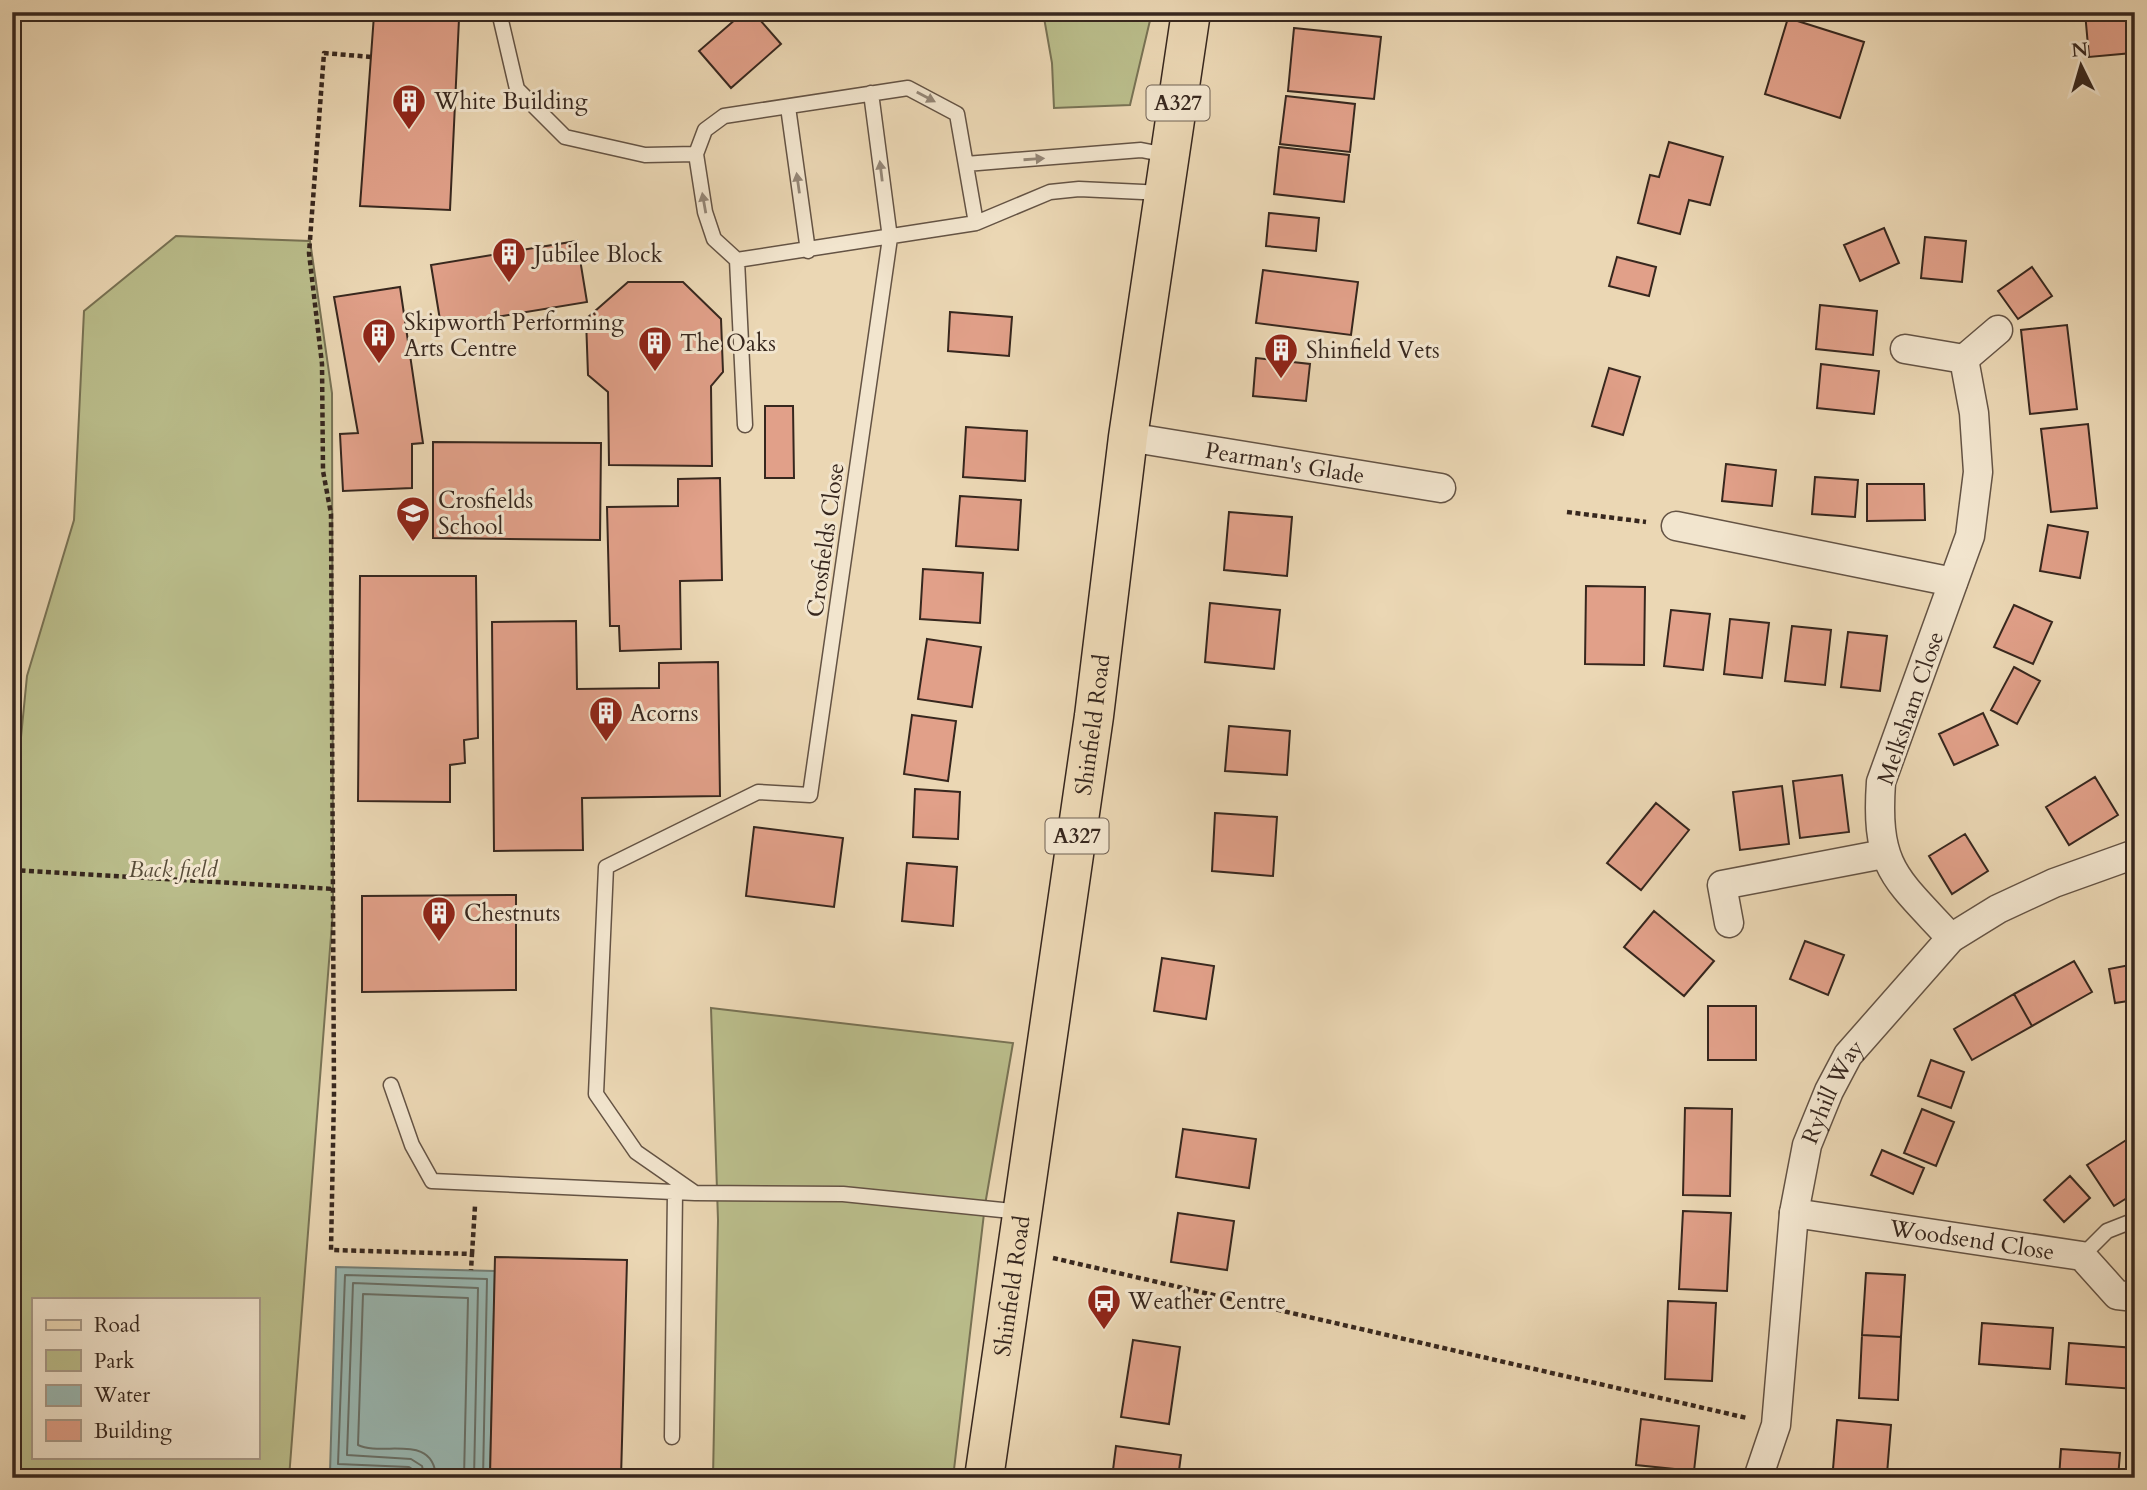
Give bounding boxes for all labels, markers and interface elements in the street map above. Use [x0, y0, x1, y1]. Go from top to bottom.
north arrow [2046, 32, 2116, 102]
text: N [2070, 36, 2089, 64]
building icon: White Building [390, 82, 428, 131]
place label: White Building [433, 86, 588, 117]
road number: A327 [1146, 86, 1210, 120]
one-way arrow [916, 92, 936, 103]
one-way arrow [1024, 153, 1046, 164]
one-way arrow [876, 160, 887, 182]
one-way arrow [793, 172, 804, 194]
one-way arrow [698, 192, 709, 214]
building icon: Jubilee Block [490, 235, 528, 284]
place label: Jubilee Block [531, 239, 664, 270]
place label: Skipworth Performing Arts Centre [404, 307, 624, 364]
building icon: Skipworth Performing Arts Centre [360, 316, 398, 365]
building icon: The Oaks [636, 324, 674, 373]
place label: The Oaks [680, 328, 776, 359]
building icon: Shinfield Vets [1262, 331, 1300, 380]
place label: Shinfield Vets [1306, 335, 1440, 366]
street label: Pearman's Glade [1203, 435, 1367, 491]
street label: Crosfields Close [799, 461, 852, 619]
place label: Crosfields School [438, 485, 533, 542]
school or university icon: Crosfields School [394, 494, 432, 543]
street label: Melksham Close [1870, 627, 1951, 789]
street label: Shinfield Road [1068, 652, 1117, 797]
building icon: Acorns [587, 694, 625, 743]
place label: Acorns [630, 698, 698, 729]
road number: A327 [1046, 818, 1108, 854]
park label: Back field [129, 854, 218, 885]
building icon: Chestnuts [420, 894, 458, 943]
place label: Chestnuts [464, 898, 560, 929]
street label: Ryhill Way [1794, 1033, 1871, 1149]
street label: Woodsend Close [1886, 1212, 2056, 1268]
street label: Shinfield Road [987, 1213, 1038, 1359]
bus stop icon: Weather Centre [1085, 1282, 1123, 1331]
place label: Weather Centre [1127, 1286, 1286, 1317]
legend [32, 1298, 259, 1458]
text: Road [94, 1311, 140, 1340]
text: Park [94, 1347, 135, 1376]
text: Water [93, 1381, 150, 1410]
text: Building [94, 1417, 172, 1446]

